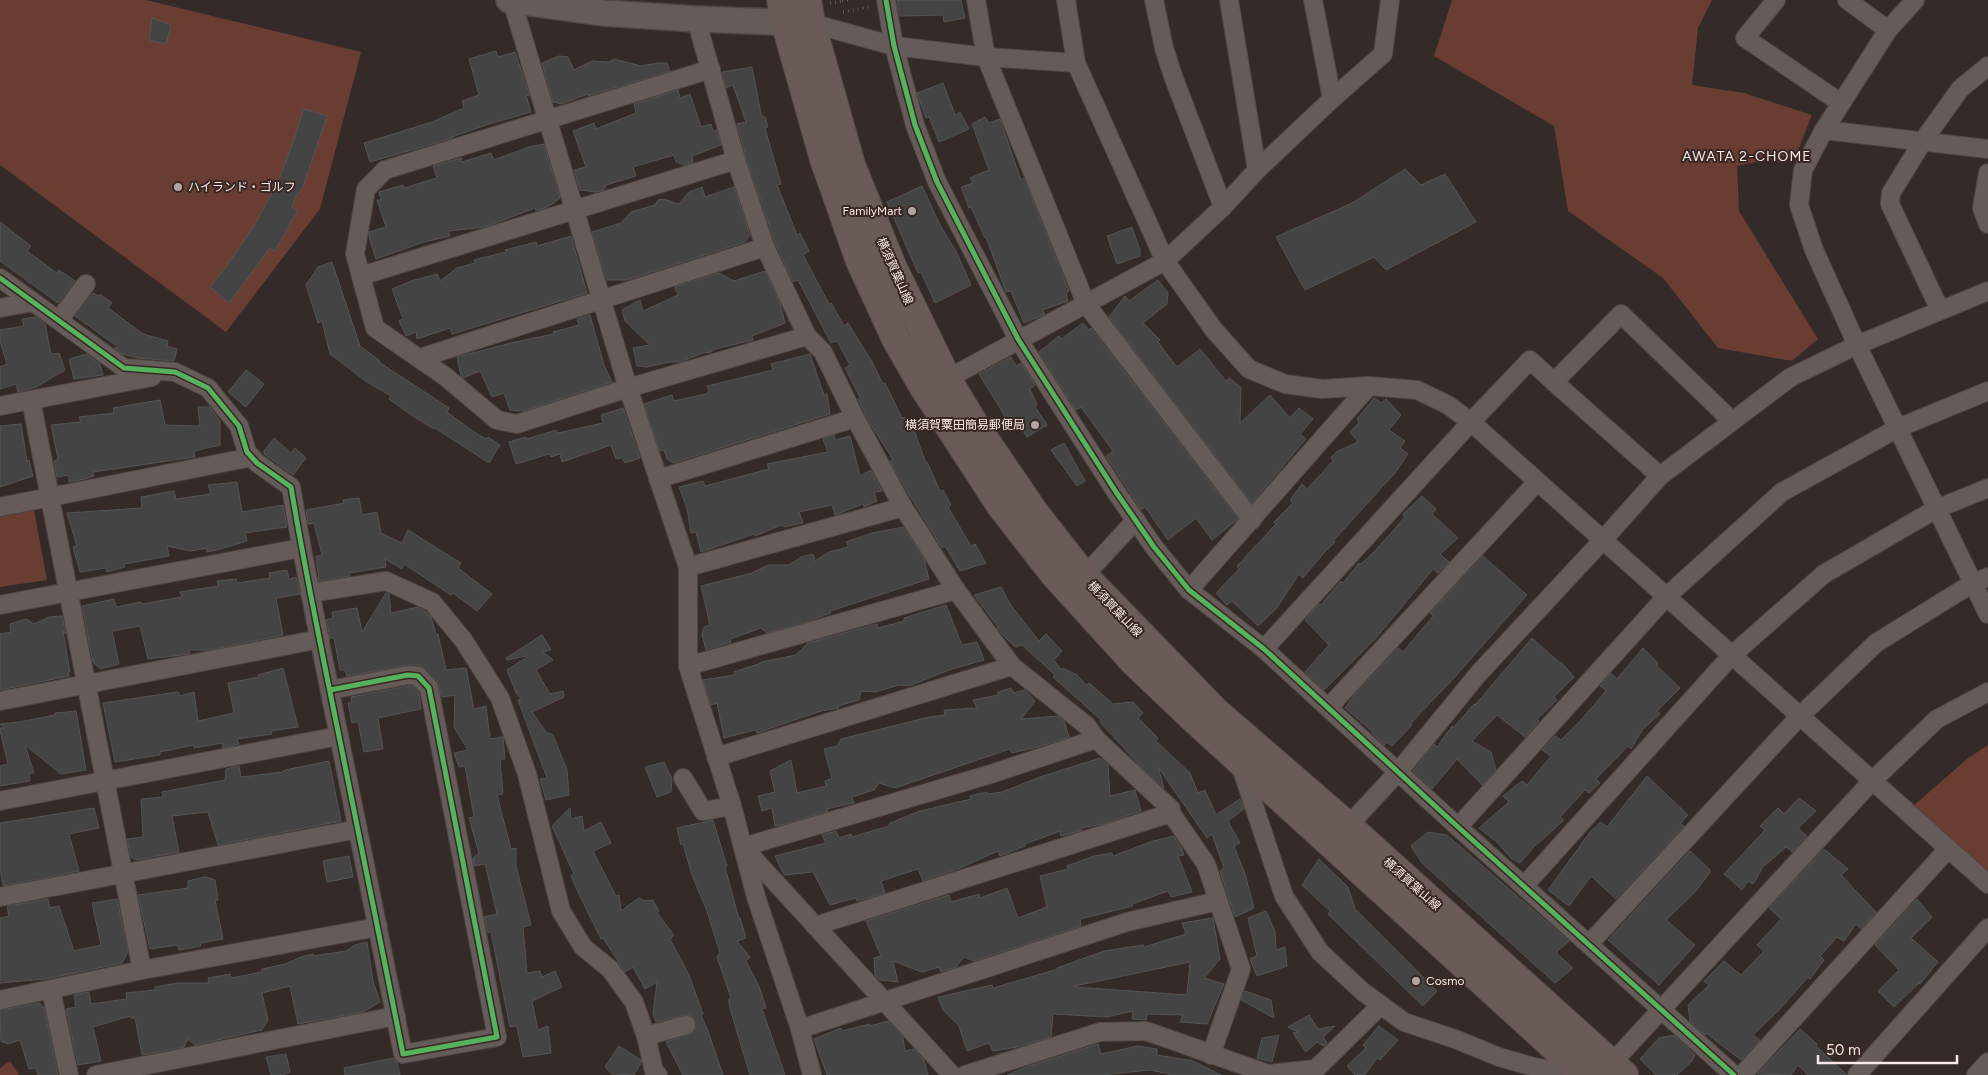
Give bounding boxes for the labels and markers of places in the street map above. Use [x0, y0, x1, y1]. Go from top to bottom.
place label: ハイランド・ゴルフ [188, 180, 296, 194]
marker: ハイランド・ゴルフ [172, 181, 184, 193]
place label: FamilyMart [843, 204, 902, 218]
marker: FamilyMart [906, 205, 918, 217]
place label: 横須賀粟田簡易郵便局 [905, 418, 1025, 432]
marker: 横須賀粟田簡易郵便局 [1029, 419, 1041, 431]
place label: Cosmo [1426, 974, 1464, 988]
marker: Cosmo [1410, 975, 1422, 987]

